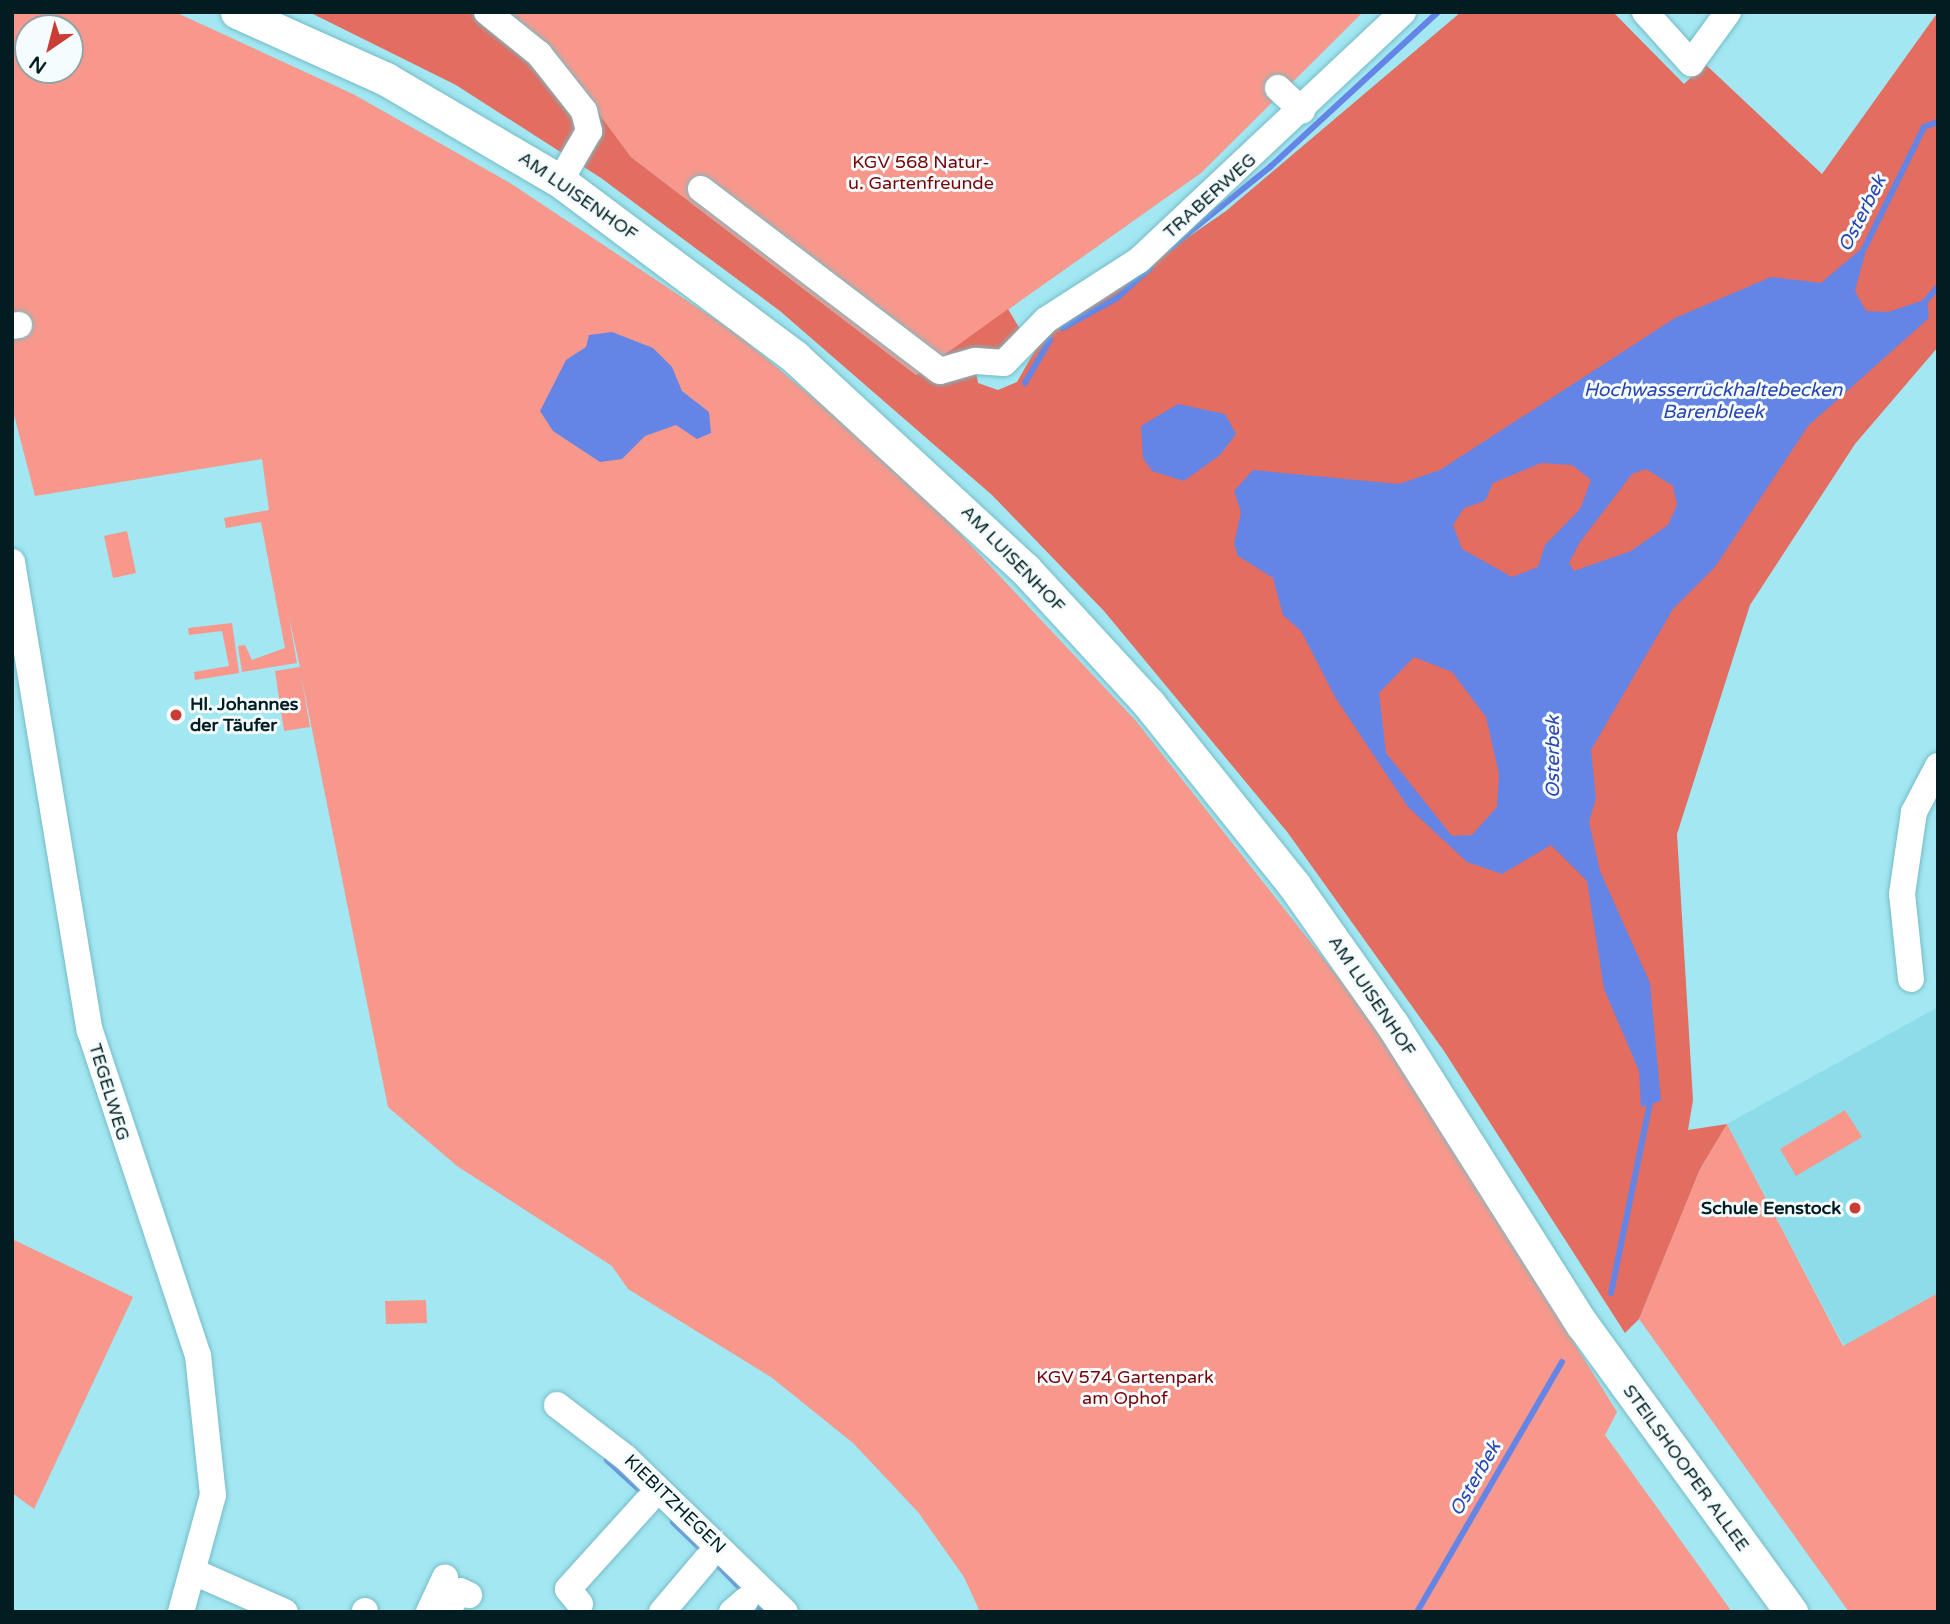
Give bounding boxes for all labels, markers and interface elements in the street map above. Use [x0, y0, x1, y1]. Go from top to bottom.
north arrow [14, 14, 84, 84]
text: N [26, 51, 51, 78]
street label: AM LUISENHOF [514, 147, 642, 245]
street label: TRABERWEG [1159, 149, 1261, 243]
park label: KGV 568 Natur- u. Gartenfreunde [848, 152, 994, 194]
water label: Osterbek [1834, 172, 1892, 256]
water label: Hochwasserrückhaltebecken Barenbleek [1584, 380, 1842, 424]
street label: AM LUISENHOF [956, 501, 1070, 617]
place label: Hl. Johannes der Täufer [190, 694, 298, 736]
marker: Hl. Johannes der Täufer [168, 707, 184, 723]
water label: Osterbek [1543, 716, 1565, 798]
street label: AM LUISENHOF [1324, 932, 1420, 1060]
street label: TEGELWEG [84, 1041, 134, 1143]
place label: Schule Eenstock [1701, 1197, 1841, 1219]
marker: Schule Eenstock [1847, 1200, 1863, 1216]
park label: KGV 574 Gartenpark am Ophof [1036, 1367, 1214, 1410]
street label: STEILSHOOPER ALLEE [1618, 1381, 1754, 1555]
water label: Osterbek [1445, 1438, 1507, 1520]
street label: KIEBITZHEGEN [620, 1450, 730, 1558]

